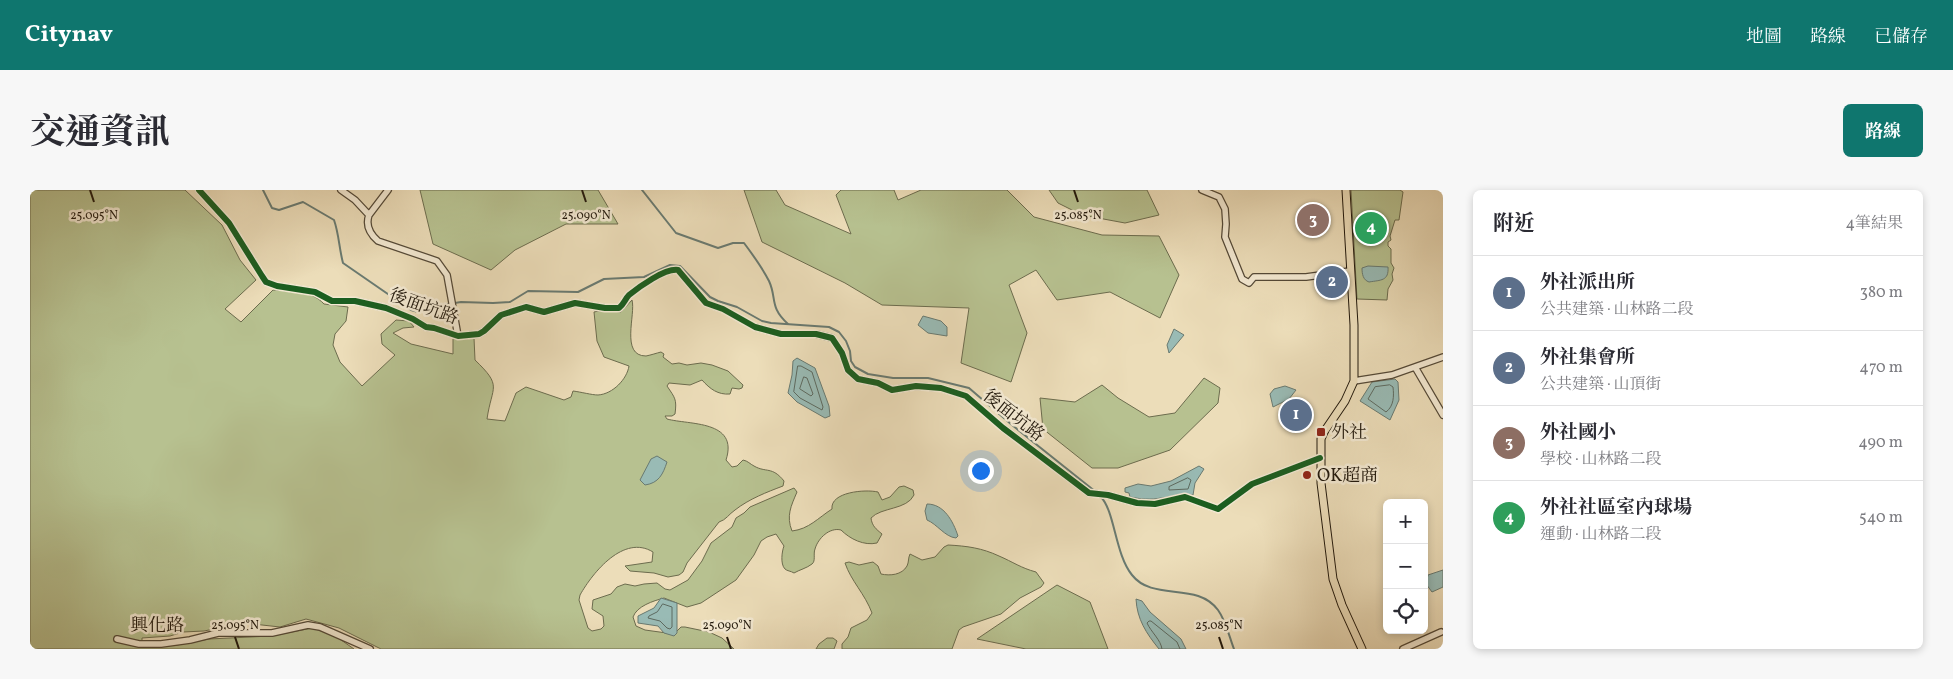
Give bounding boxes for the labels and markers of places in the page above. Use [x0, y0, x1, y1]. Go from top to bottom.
pin: 3 [1297, 201, 1329, 239]
pin: 4 [1355, 209, 1387, 247]
pin: 2 [1316, 263, 1348, 301]
pin: 1 [1280, 396, 1312, 434]
place label: 外社 [1331, 421, 1367, 446]
marker: 外社 [1315, 426, 1327, 438]
place label: OK超商 [1317, 464, 1378, 489]
marker: OK超商 [1301, 469, 1313, 481]

